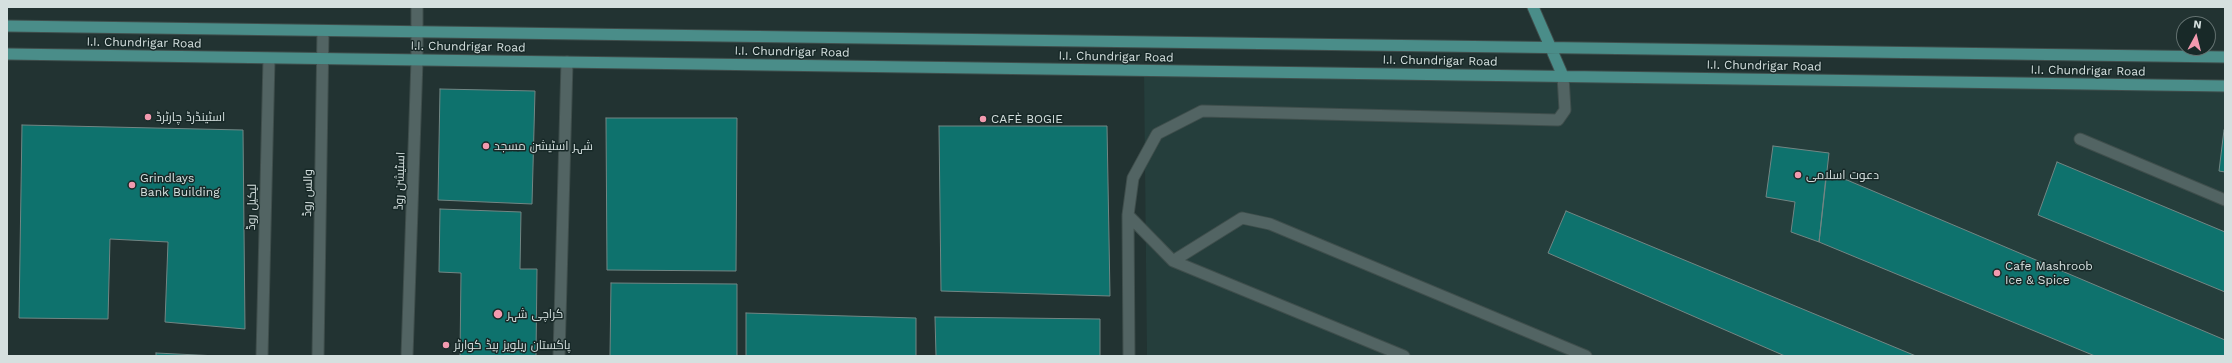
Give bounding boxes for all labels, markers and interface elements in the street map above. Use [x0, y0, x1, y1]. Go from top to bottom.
north arrow [2176, 16, 2216, 56]
text: N [2193, 18, 2202, 32]
street label: I.I. Chundrigar Road [86, 35, 202, 51]
street label: I.I. Chundrigar Road [410, 39, 526, 55]
street label: I.I. Chundrigar Road [734, 44, 850, 60]
street label: I.I. Chundrigar Road [1058, 49, 1174, 65]
street label: I.I. Chundrigar Road [1382, 53, 1498, 69]
street label: I.I. Chundrigar Road [1706, 58, 1822, 74]
street label: I.I. Chundrigar Road [2030, 63, 2146, 79]
place label: اسٹینڈرڈ چارٹرڈ [156, 110, 225, 124]
marker: اسٹینڈرڈ چارٹرڈ [143, 112, 153, 122]
place label: CAFÈ BOGIE [991, 112, 1063, 126]
marker: CAFÈ BOGIE [978, 114, 988, 124]
place label: شہر اسٹیشن مسجد [494, 139, 593, 153]
marker: شہر اسٹیشن مسجد [481, 141, 491, 151]
street label: اسٹیشن روڈ [392, 152, 408, 210]
place label: دعوت اسلامی [1806, 168, 1879, 182]
street label: والس روڈ [300, 169, 316, 217]
marker: دعوت اسلامی [1793, 170, 1803, 180]
place label: Grindlays Bank Building [140, 171, 220, 199]
marker: Grindlays Bank Building [127, 180, 137, 190]
street label: لیکیل روڈ [244, 184, 260, 230]
place label: Cafe Mashroob Ice & Spice [2005, 259, 2093, 287]
marker: Cafe Mashroob Ice & Spice [1992, 268, 2002, 278]
place label: کراچی شہر [507, 307, 563, 321]
marker: کراچی شہر [492, 308, 504, 320]
place label: پاکستان ریلویز ہیڈ کوارٹر [454, 338, 570, 352]
marker: پاکستان ریلویز ہیڈ کوارٹر [441, 340, 451, 350]

